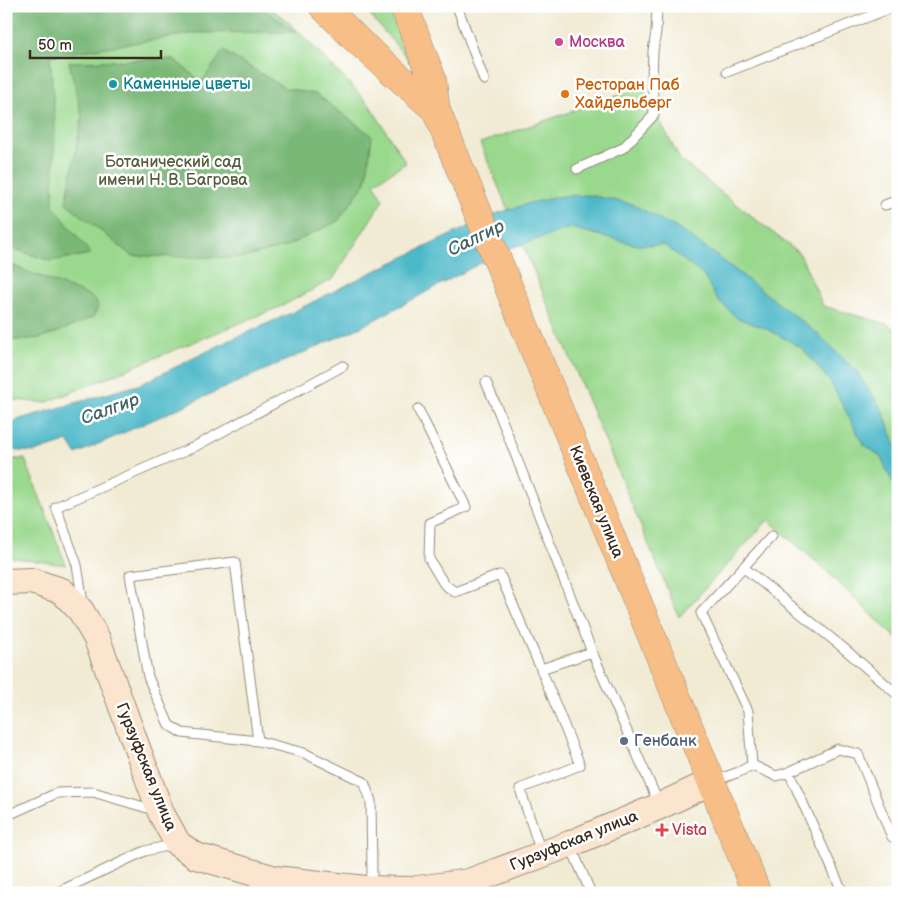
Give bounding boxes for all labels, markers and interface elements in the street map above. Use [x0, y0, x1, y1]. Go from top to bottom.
scale bar [30, 28, 161, 60]
place label: Москва [569, 33, 625, 52]
text: 50 m [38, 36, 72, 55]
marker: Москва [553, 36, 565, 48]
place label: Каменные цветы [123, 75, 251, 94]
place label: Ресторан Паб Хайдельберг [575, 76, 680, 113]
marker: Каменные цветы [107, 78, 119, 90]
marker: Ресторан Паб Хайдельберг [559, 88, 571, 100]
park label: Ботанический сад имени Н. В. Багрова [98, 153, 248, 190]
water label: Салгир [444, 215, 508, 261]
water label: Салгир [78, 389, 142, 429]
street label: Киевская улица [565, 443, 627, 561]
street label: Гурзуфская улица [112, 700, 181, 834]
place label: Генбанк [634, 732, 697, 751]
marker: Генбанк [618, 735, 630, 747]
street label: Гурзуфская улица [507, 806, 641, 875]
place label: Vista [672, 821, 707, 840]
marker: Vista [656, 824, 668, 836]

